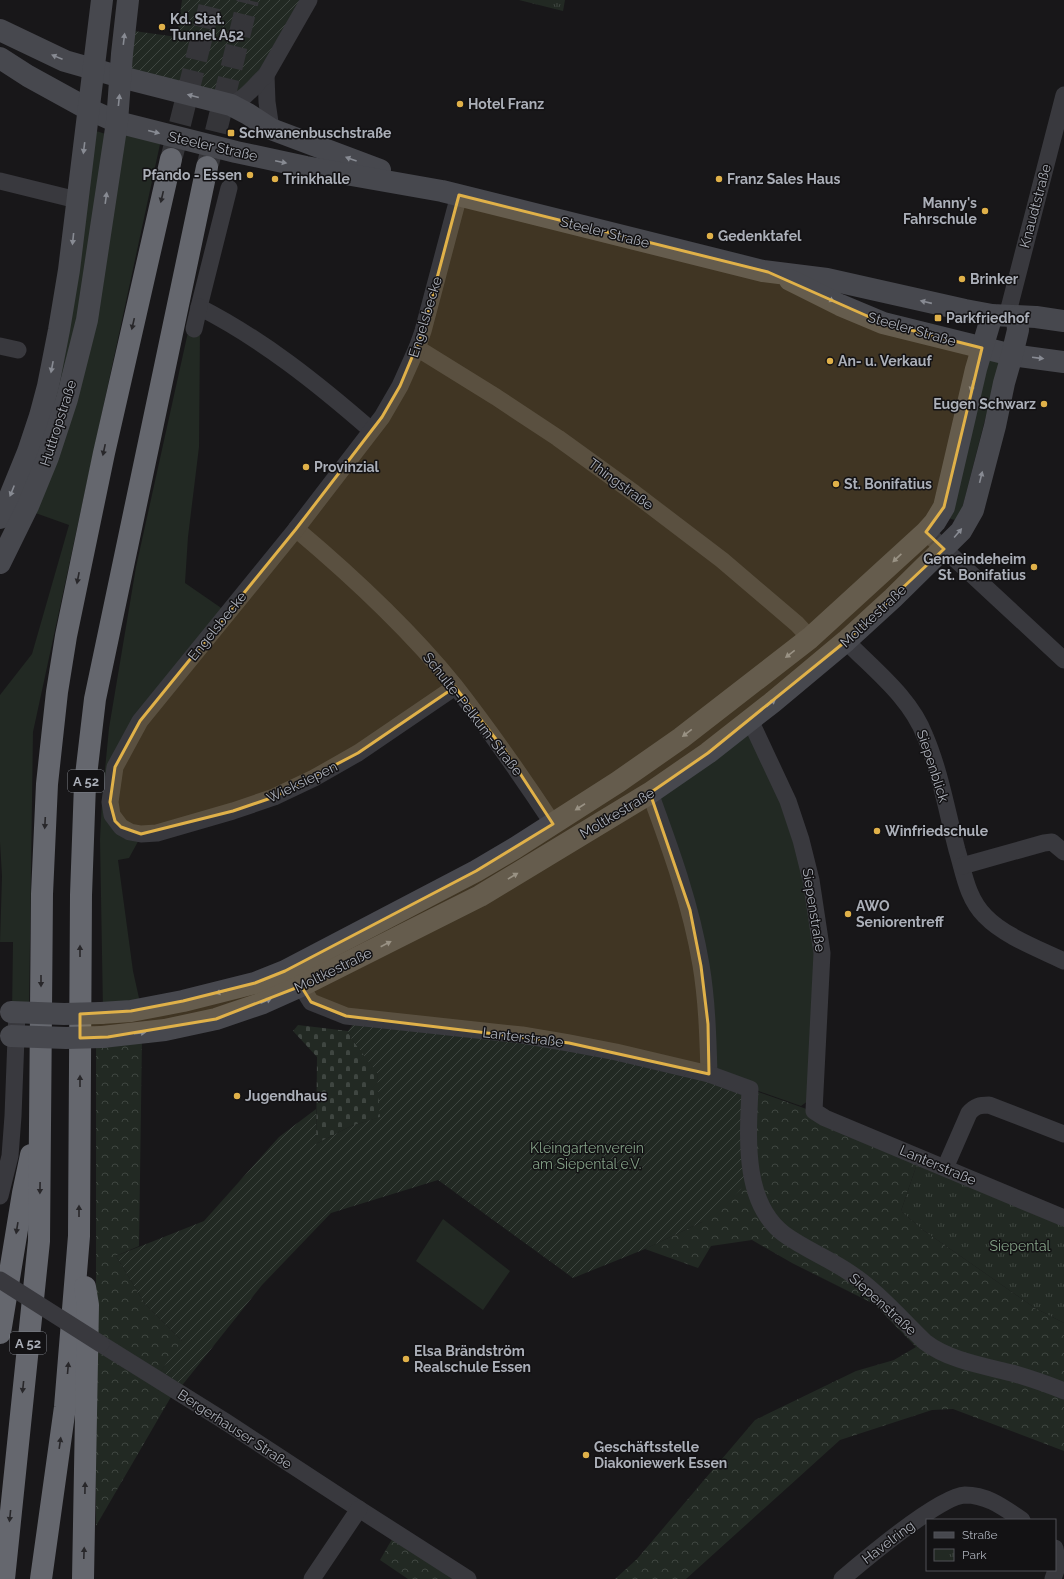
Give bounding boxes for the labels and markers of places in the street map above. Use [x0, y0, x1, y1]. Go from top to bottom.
place label: Kd. Stat. Tunnel A52 [170, 11, 244, 43]
marker: Kd. Stat. Tunnel A52 [157, 22, 167, 32]
place label: Hotel Franz [468, 96, 544, 112]
marker: Hotel Franz [455, 99, 465, 109]
place label: Schwanenbuschstraße [239, 125, 392, 141]
marker: Schwanenbuschstraße [226, 128, 236, 138]
place label: Pfando - Essen [143, 167, 242, 183]
marker: Pfando - Essen [245, 170, 255, 180]
place label: Trinkhalle [283, 171, 351, 187]
place label: Franz Sales Haus [727, 171, 841, 187]
marker: Trinkhalle [270, 174, 280, 184]
marker: Franz Sales Haus [714, 174, 724, 184]
place label: Manny's Fahrschule [903, 195, 978, 227]
marker: Manny's Fahrschule [980, 206, 990, 216]
place label: Gedenktafel [718, 228, 802, 244]
marker: Gedenktafel [705, 231, 715, 241]
place label: Brinker [970, 271, 1019, 287]
marker: Brinker [957, 274, 967, 284]
place label: Parkfriedhof [946, 310, 1030, 326]
marker: Parkfriedhof [933, 313, 943, 323]
place label: An- u. Verkauf [838, 353, 933, 369]
marker: An- u. Verkauf [825, 356, 835, 366]
place label: Eugen Schwarz [933, 396, 1036, 412]
marker: Eugen Schwarz [1039, 399, 1049, 409]
place label: Provinzial [314, 459, 380, 475]
marker: Provinzial [301, 462, 311, 472]
place label: St. Bonifatius [844, 476, 932, 492]
marker: St. Bonifatius [831, 479, 841, 489]
place label: Gemeindeheim St. Bonifatius [923, 551, 1026, 583]
marker: Gemeindeheim St. Bonifatius [1029, 562, 1039, 572]
place label: Winfriedschule [885, 823, 989, 839]
marker: Winfriedschule [872, 826, 882, 836]
place label: AWO Seniorentreff [856, 898, 945, 930]
marker: AWO Seniorentreff [843, 909, 853, 919]
place label: Jugendhaus [245, 1088, 327, 1104]
marker: Jugendhaus [232, 1091, 242, 1101]
place label: Elsa Brändström Realschule Essen [414, 1343, 531, 1375]
marker: Elsa Brändström Realschule Essen [401, 1354, 411, 1364]
place label: Geschäftsstelle Diakoniewerk Essen [594, 1439, 727, 1471]
marker: Geschäftsstelle Diakoniewerk Essen [581, 1450, 591, 1460]

